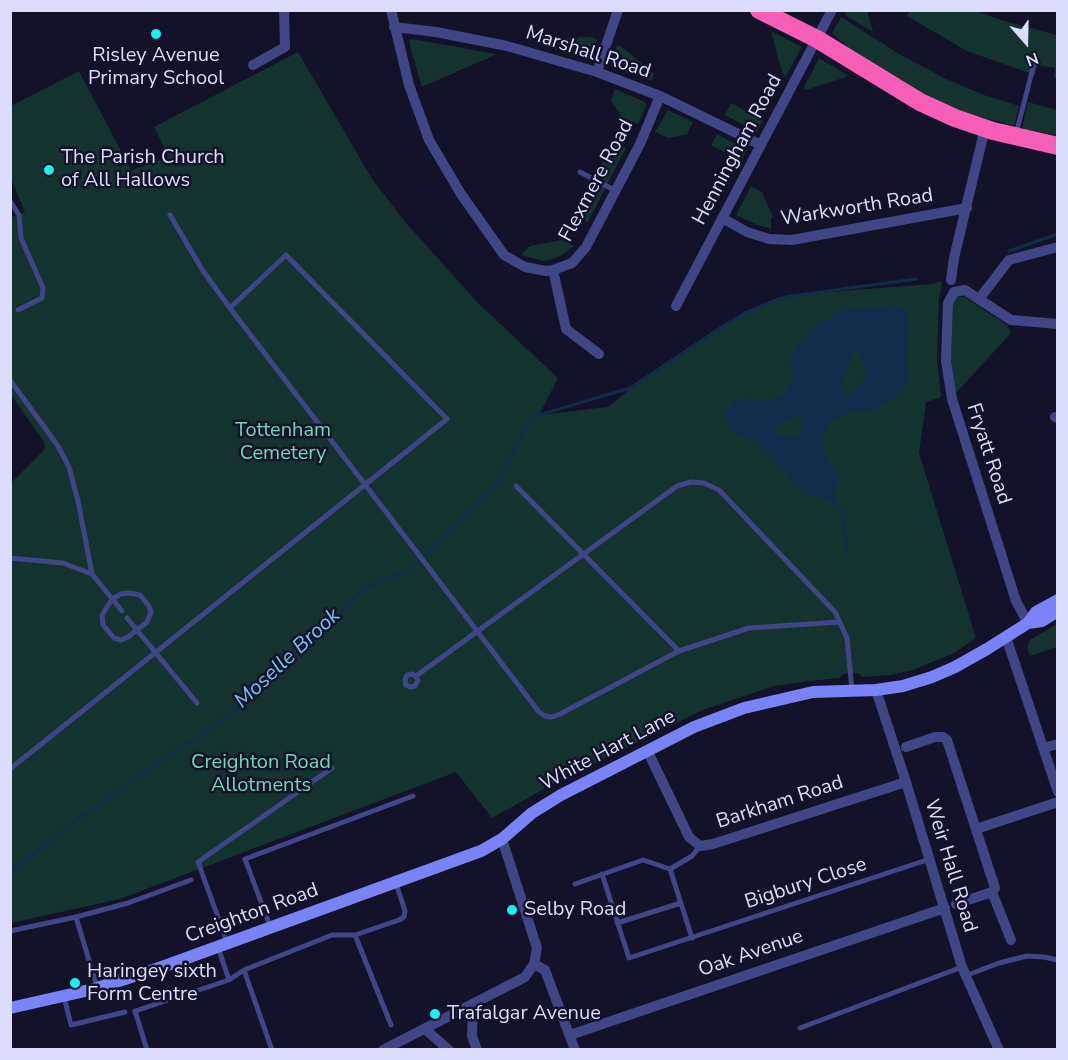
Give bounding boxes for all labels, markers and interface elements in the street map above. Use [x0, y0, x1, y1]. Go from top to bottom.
north arrow [996, 12, 1056, 72]
street label: Marshall Road [523, 22, 653, 84]
marker: Risley Avenue Primary School [149, 27, 163, 41]
place label: Risley Avenue Primary School [88, 44, 224, 91]
text: N [1023, 47, 1042, 71]
street label: Henningham Road [688, 71, 788, 229]
street label: Flexmere Road [555, 116, 639, 246]
place label: The Parish Church of All Hallows [61, 146, 225, 193]
marker: The Parish Church of All Hallows [42, 163, 56, 177]
street label: Warkworth Road [779, 184, 935, 232]
street label: Fryatt Road [960, 401, 1016, 507]
park label: Tottenham Cemetery [235, 419, 331, 466]
water label: Moselle Brook [230, 604, 346, 714]
street label: White Hart Lane [536, 705, 680, 797]
park label: Creighton Road Allotments [191, 751, 331, 798]
street label: Barkham Road [714, 771, 846, 835]
street label: Weir Hall Road [918, 797, 982, 935]
street label: Bigbury Close [742, 853, 870, 915]
street label: Creighton Road [182, 879, 322, 949]
place label: Selby Road [524, 898, 626, 922]
marker: Selby Road [505, 903, 519, 917]
street label: Oak Avenue [695, 925, 807, 983]
place label: Haringey sixth Form Centre [87, 960, 217, 1007]
marker: Haringey sixth Form Centre [68, 976, 82, 990]
place label: Trafalgar Avenue [447, 1002, 601, 1026]
marker: Trafalgar Avenue [428, 1007, 442, 1021]

